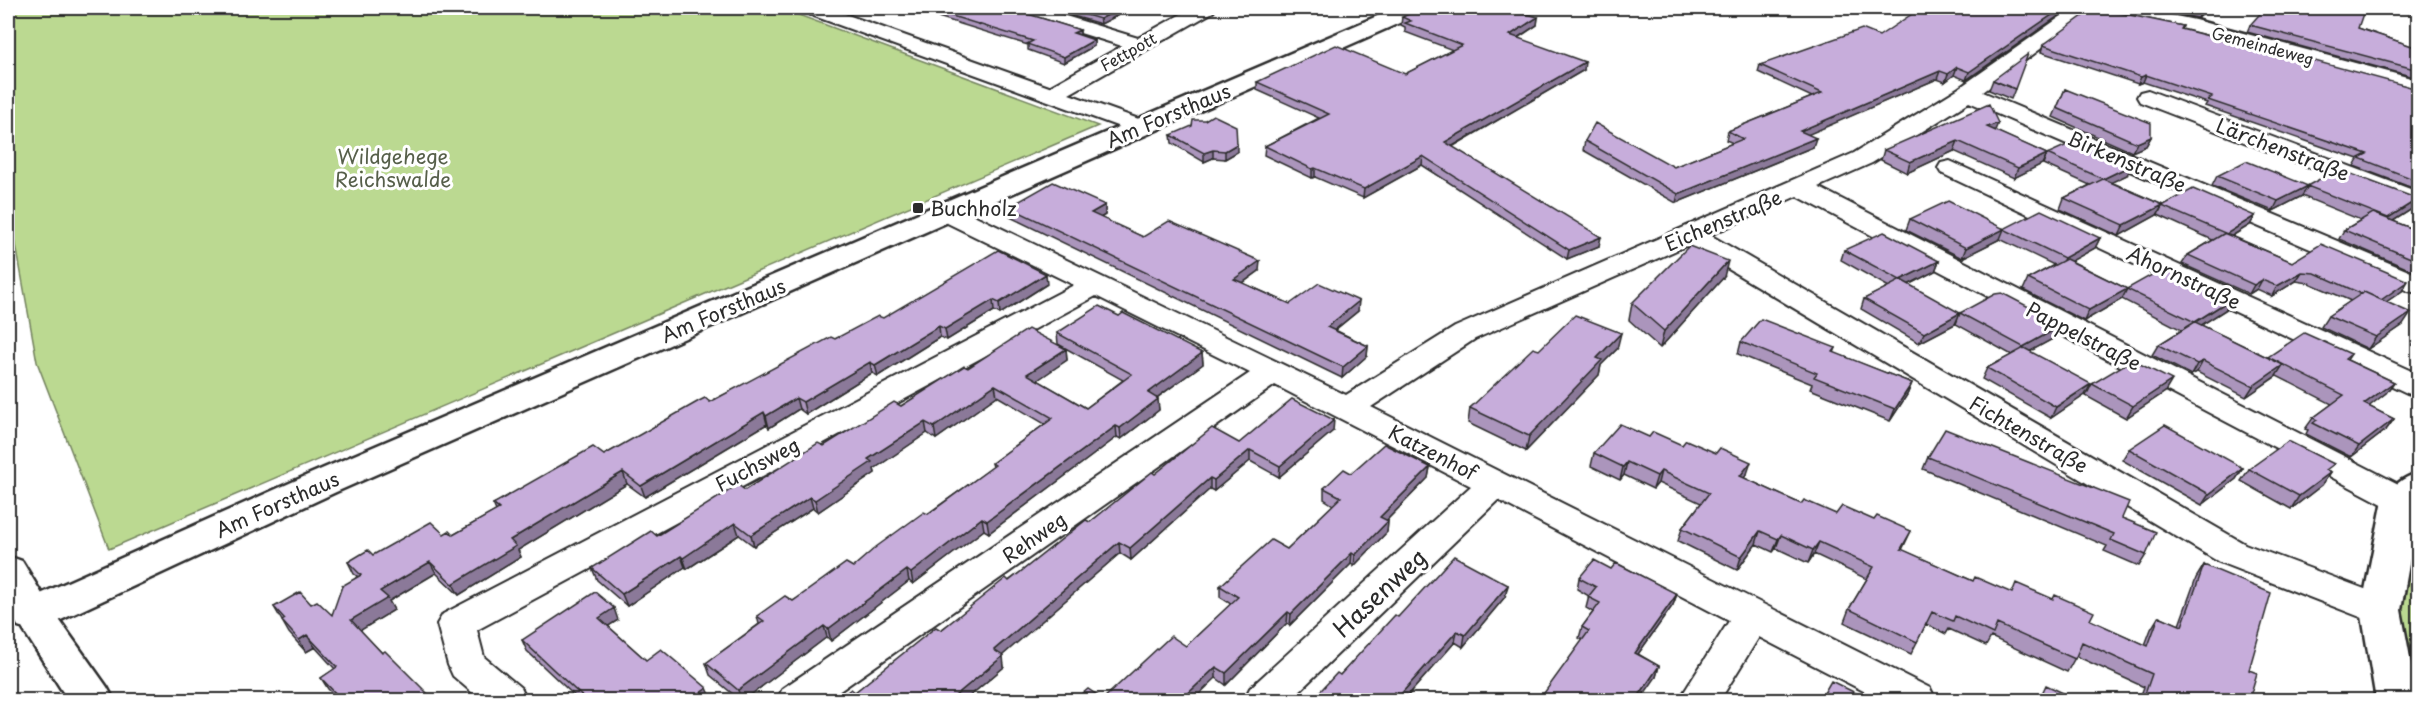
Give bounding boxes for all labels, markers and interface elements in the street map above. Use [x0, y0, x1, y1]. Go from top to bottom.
street label: Gemeindeweg [2209, 20, 2317, 70]
street label: Fettpott [1095, 26, 1161, 76]
street label: Am Forsthaus [1101, 75, 1235, 155]
street label: Lärchenstraße [2212, 110, 2354, 188]
street label: Birkenstraße [2063, 122, 2191, 200]
park label: Wildgehege Reichswalde [335, 141, 451, 194]
street label: Eichenstraße [1660, 182, 1786, 258]
place label: Buchholz [930, 193, 1017, 223]
marker: Buchholz [911, 201, 925, 215]
street label: Ahornstraße [2122, 238, 2246, 316]
street label: Am Forsthaus [656, 270, 790, 350]
street label: Pappelstraße [2021, 294, 2147, 378]
street label: Fichtenstraße [1964, 388, 2094, 480]
street label: Katzenhof [1383, 417, 1484, 488]
street label: Fuchsweg [709, 429, 805, 499]
street label: Am Forsthaus [210, 463, 344, 545]
street label: Rehweg [996, 504, 1072, 570]
street label: Hasenweg [1324, 539, 1434, 645]

